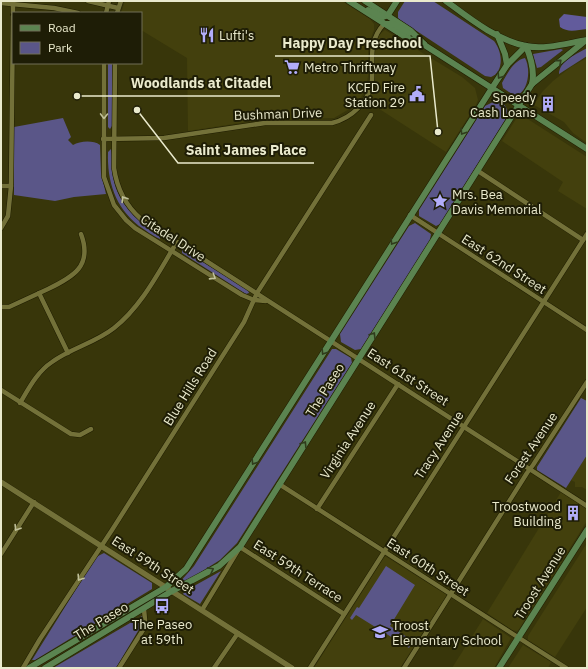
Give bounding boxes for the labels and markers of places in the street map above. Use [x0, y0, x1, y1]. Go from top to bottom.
restaurant icon: Lufti's [198, 26, 216, 44]
place label: Lufti's [219, 27, 254, 44]
callout: Happy Day Preschool [275, 30, 430, 56]
supermarket icon: Metro Thriftway [283, 58, 301, 76]
place label: Metro Thriftway [304, 59, 397, 76]
callout: Woodlands at Citadel [123, 70, 280, 96]
place label: KCFD Fire Station 29 [345, 79, 405, 111]
public building icon: KCFD Fire Station 29 [408, 85, 426, 103]
place label: Speedy Cash Loans [470, 89, 537, 121]
building icon: Speedy Cash Loans [539, 95, 557, 113]
callout: Saint James Place [178, 137, 314, 163]
place label: Mrs. Bea Davis Memorial [452, 186, 542, 218]
place icon: Mrs. Bea Davis Memorial [431, 192, 449, 210]
place label: Troostwood Building [492, 498, 561, 530]
building icon: Troostwood Building [564, 504, 582, 522]
bus stop icon: The Paseo at 59th [153, 597, 171, 615]
place label: The Paseo at 59th [132, 616, 192, 648]
place label: Troost Elementary School [392, 617, 502, 649]
school or university icon: Troost Elementary School [371, 623, 389, 641]

